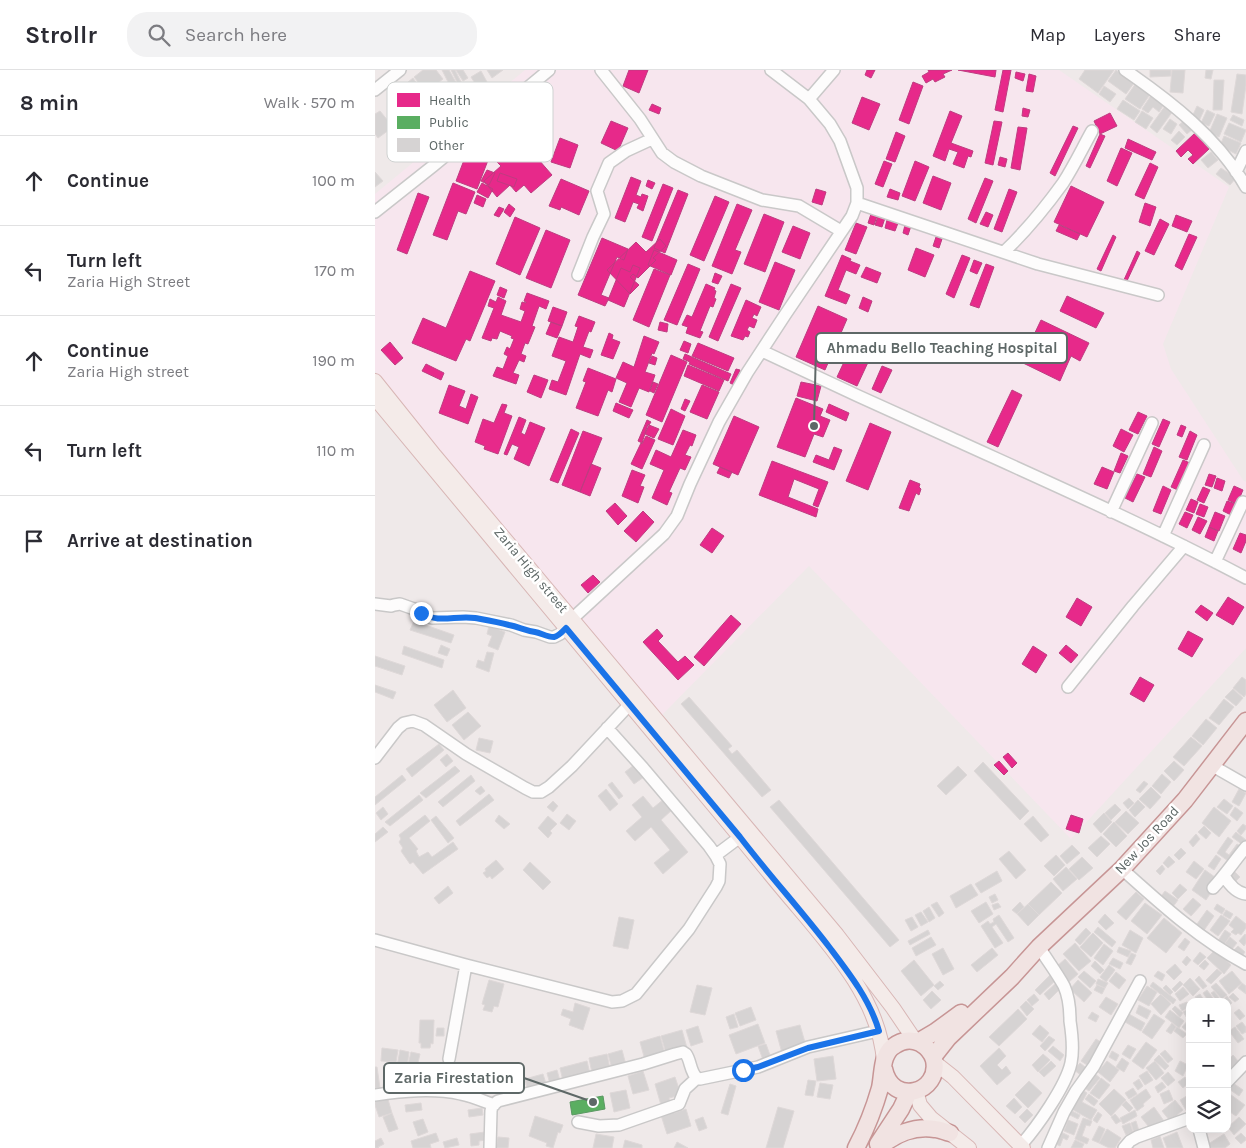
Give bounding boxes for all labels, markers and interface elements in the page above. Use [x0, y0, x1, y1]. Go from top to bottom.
search box [127, 12, 477, 57]
text: Strollr [25, 21, 97, 49]
icon: search [145, 21, 173, 49]
text: Search here [185, 24, 287, 46]
text: Map [1030, 24, 1066, 46]
text: Layers [1094, 24, 1146, 46]
text: Share [1174, 24, 1221, 46]
legend [387, 82, 553, 162]
text: 8 min [20, 91, 79, 115]
text: Health [429, 92, 471, 109]
text: Walk · 570 m [264, 93, 355, 112]
text: Public [429, 114, 469, 131]
text: Other [429, 137, 465, 154]
icon: ahead [20, 167, 48, 195]
text: Continue [67, 170, 149, 192]
text: 100 m [312, 171, 355, 190]
text: Turn left [67, 250, 142, 272]
icon: left [20, 257, 48, 285]
text: 170 m [314, 261, 355, 280]
text: Zaria High Street [67, 272, 190, 291]
callout: Ahmadu Bello Teaching Hospital [816, 333, 1067, 363]
text: Ahmadu Bello Teaching Hospital [826, 339, 1058, 357]
text: Continue [67, 340, 149, 362]
icon: ahead [20, 347, 48, 375]
text: 190 m [312, 351, 355, 370]
text: Zaria High street [67, 362, 189, 381]
icon: left [20, 437, 48, 465]
text: Turn left [67, 440, 142, 462]
text: 110 m [316, 441, 355, 460]
street label: Zaria High street [490, 524, 572, 616]
icon: arrive [20, 527, 48, 555]
text: Arrive at destination [67, 530, 253, 552]
route end [410, 602, 433, 625]
street label: New Jos Road [1111, 803, 1183, 877]
map controls [1186, 998, 1231, 1133]
button: + [1186, 998, 1231, 1043]
button: − [1186, 1043, 1231, 1088]
route start [732, 1059, 755, 1082]
callout: Zaria Firestation [384, 1063, 524, 1093]
text: Zaria Firestation [394, 1069, 514, 1087]
button: layers [1186, 1088, 1231, 1133]

